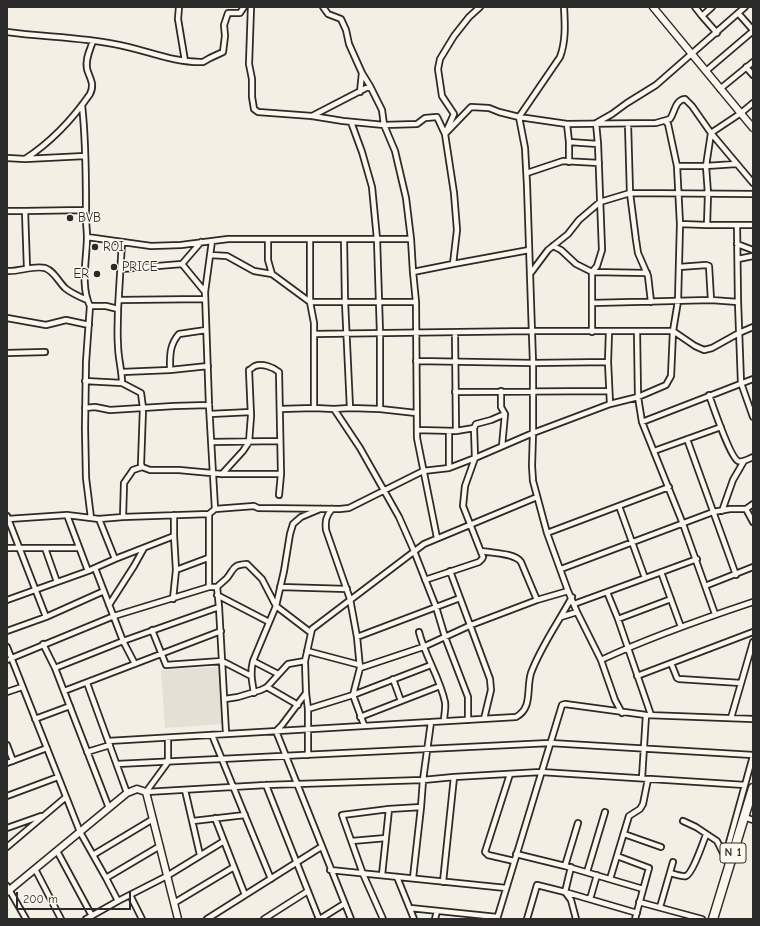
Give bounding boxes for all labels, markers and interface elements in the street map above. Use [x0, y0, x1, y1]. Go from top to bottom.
place label: BVB [78, 210, 101, 226]
marker: BVB [65, 213, 75, 223]
place label: ROI [103, 239, 124, 255]
marker: ROI [90, 242, 100, 252]
place label: PRICE [122, 259, 158, 275]
marker: PRICE [109, 262, 119, 272]
place label: ER [73, 266, 89, 282]
marker: ER [92, 269, 102, 279]
road number: N 1 [720, 843, 746, 863]
scale bar [18, 884, 133, 910]
text: 200 m [23, 892, 58, 906]

